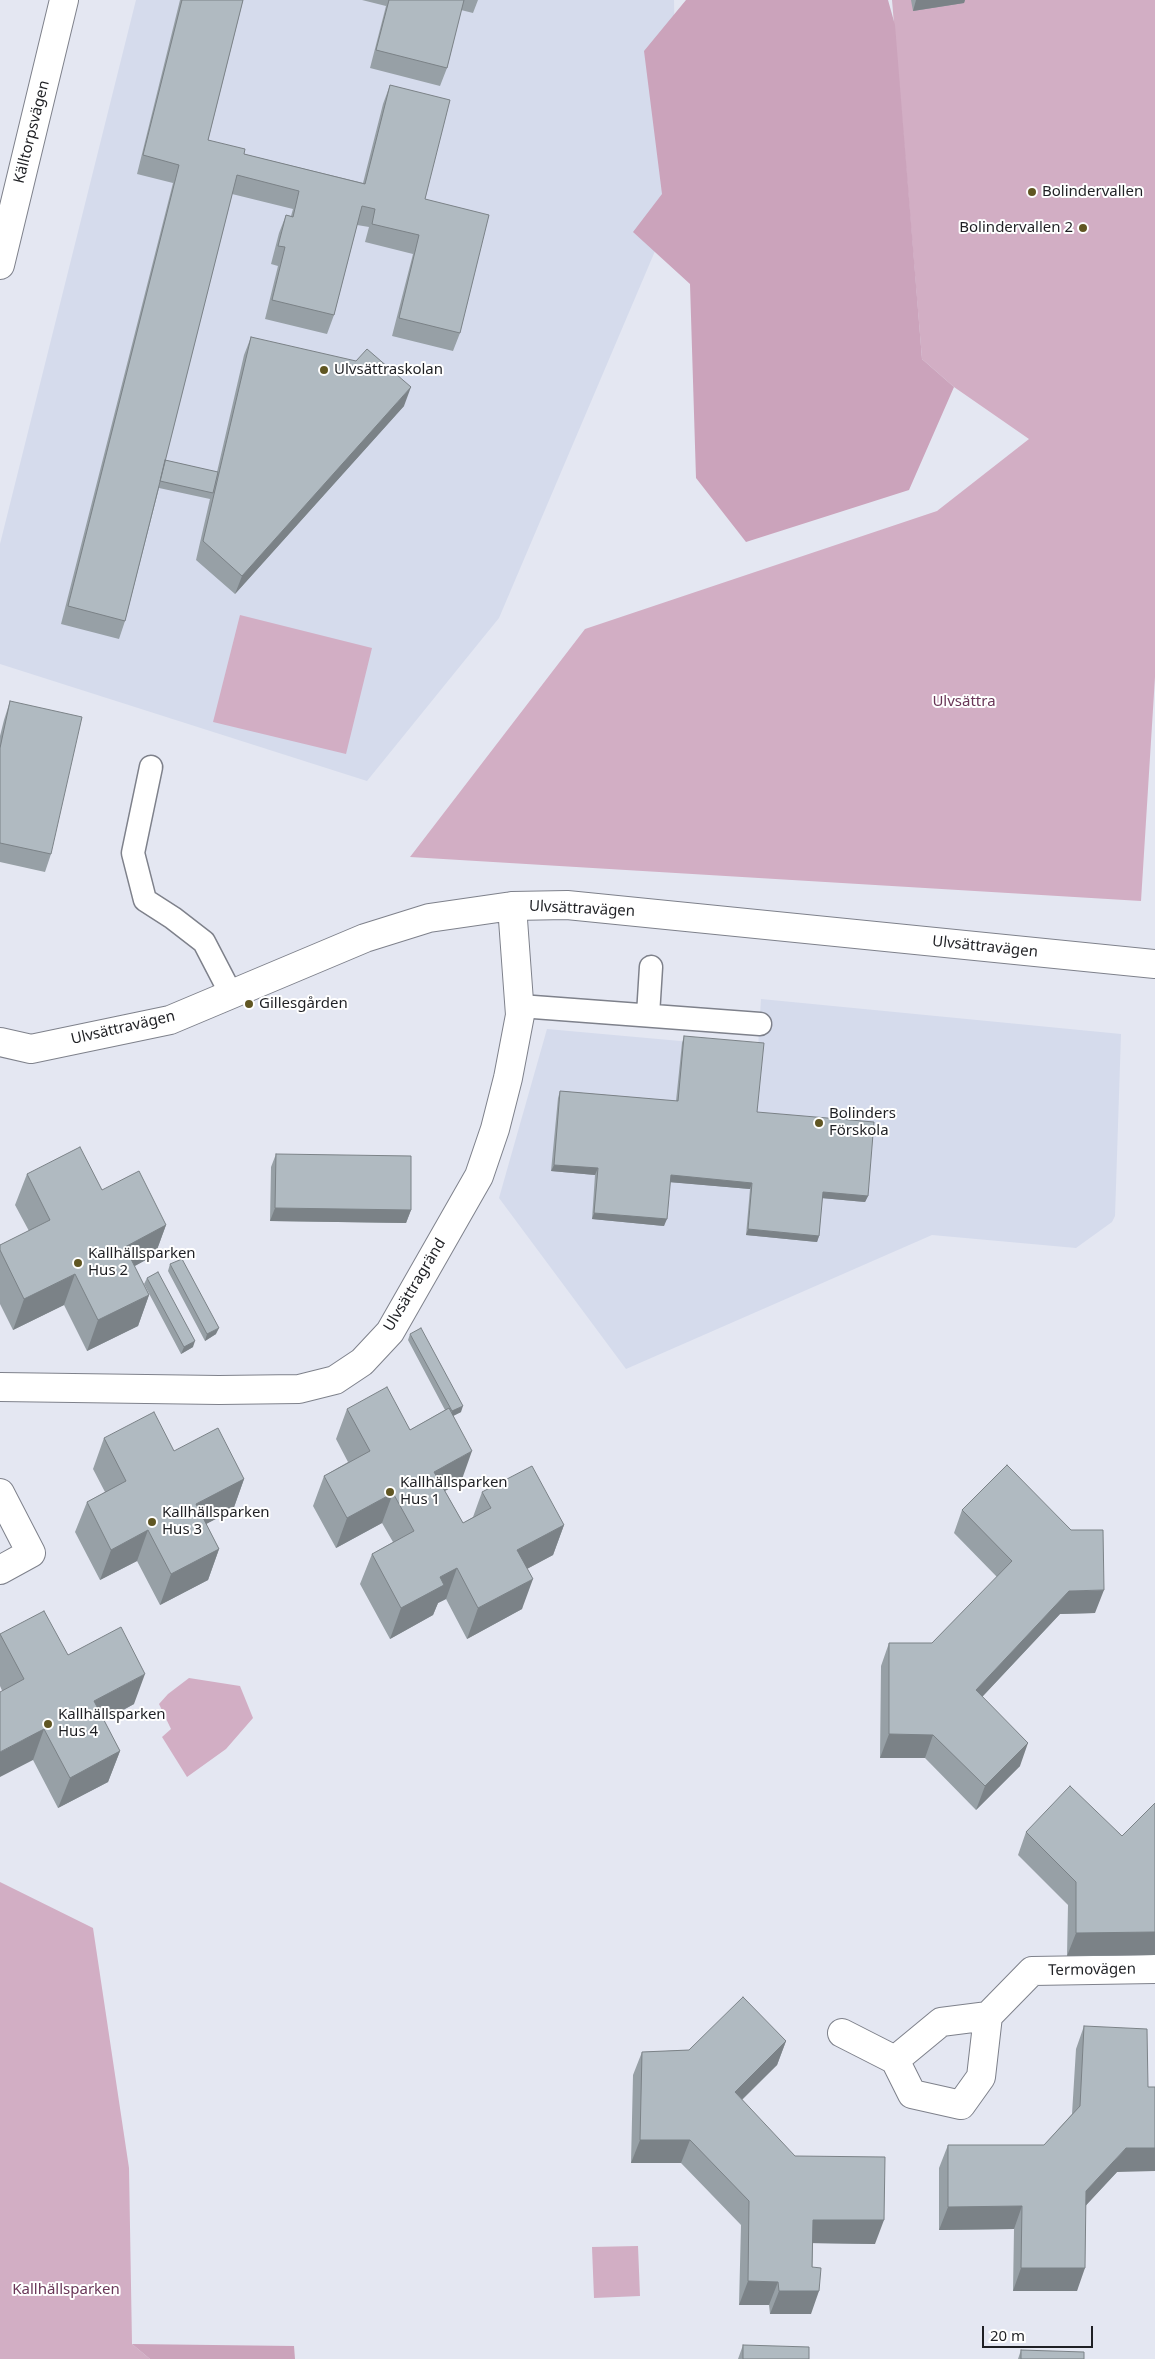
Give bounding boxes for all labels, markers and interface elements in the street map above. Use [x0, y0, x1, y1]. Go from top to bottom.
street label: Källtorpsvägen [11, 79, 53, 185]
place label: Bolindervallen [1042, 183, 1143, 201]
marker: Bolindervallen [1026, 186, 1038, 198]
place label: Bolindervallen 2 [959, 219, 1073, 237]
marker: Bolindervallen 2 [1077, 222, 1089, 234]
place label: Ulvsättraskolan [334, 361, 443, 379]
marker: Ulvsättraskolan [318, 364, 330, 376]
park label: Ulvsättra [932, 693, 996, 711]
street label: Ulvsättravägen [529, 897, 635, 921]
street label: Ulvsättravägen [931, 932, 1039, 962]
place label: Gillesgården [259, 995, 348, 1013]
marker: Gillesgården [243, 998, 255, 1010]
street label: Ulvsättravägen [69, 1007, 177, 1049]
place label: Bolinders Förskola [829, 1105, 896, 1140]
marker: Bolinders Förskola [813, 1117, 825, 1129]
street label: Ulvsättragränd [380, 1235, 450, 1335]
place label: Kallhällsparken Hus 2 [88, 1245, 196, 1280]
marker: Kallhällsparken Hus 2 [72, 1257, 84, 1269]
place label: Kallhällsparken Hus 1 [400, 1474, 508, 1509]
marker: Kallhällsparken Hus 1 [384, 1486, 396, 1498]
place label: Kallhällsparken Hus 3 [162, 1504, 270, 1539]
marker: Kallhällsparken Hus 3 [146, 1516, 158, 1528]
place label: Kallhällsparken Hus 4 [58, 1706, 166, 1741]
marker: Kallhällsparken Hus 4 [42, 1718, 54, 1730]
street label: Termovägen [1048, 1960, 1136, 1980]
park label: Kallhällsparken [12, 2281, 120, 2299]
scale bar [985, 2316, 1096, 2348]
text: 20 m [990, 2325, 1025, 2345]

